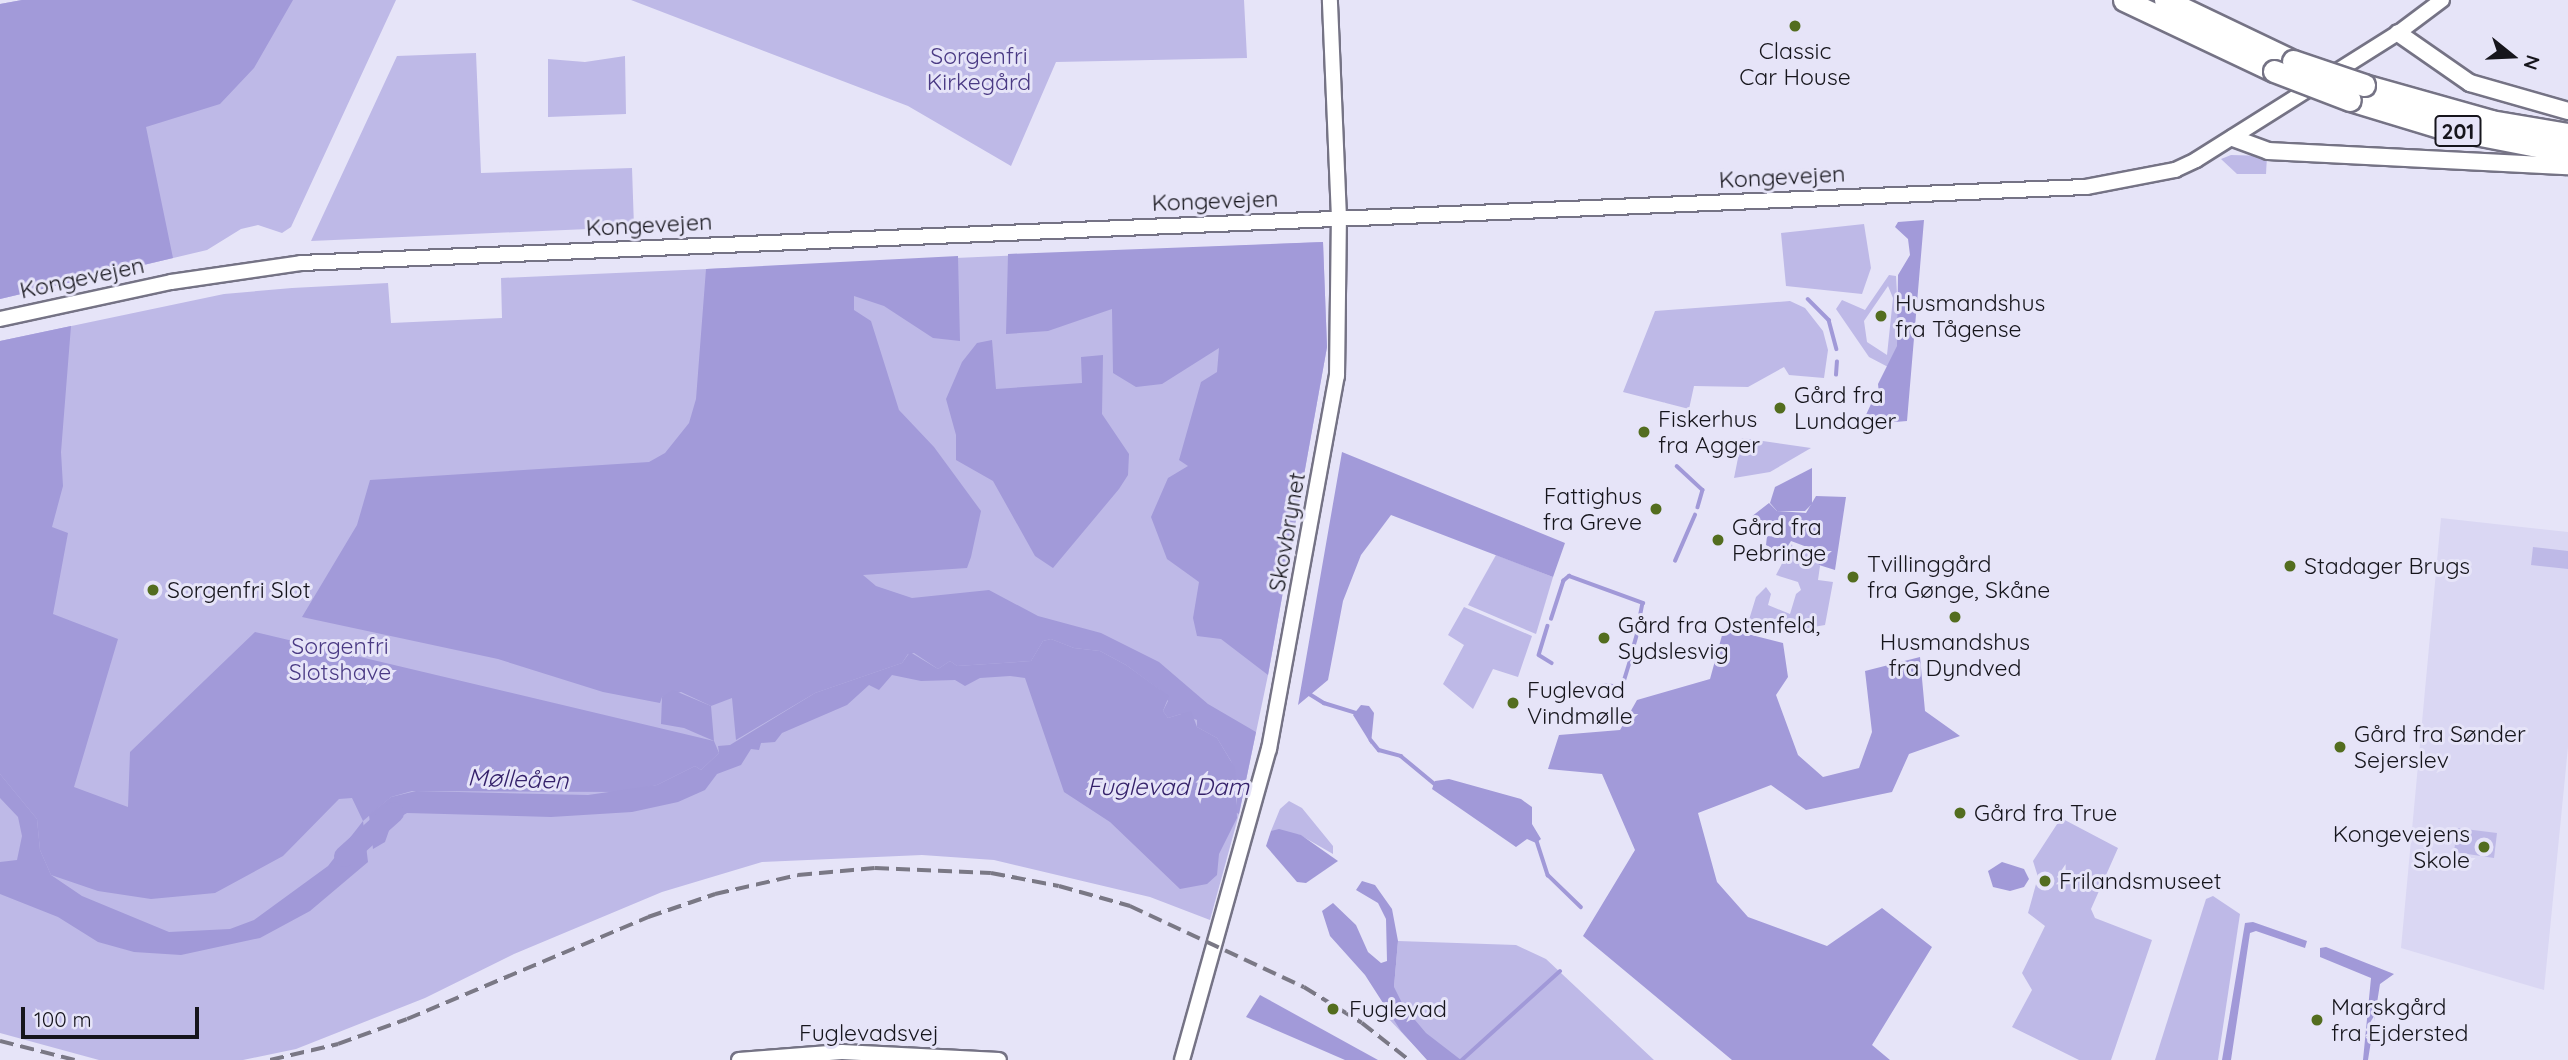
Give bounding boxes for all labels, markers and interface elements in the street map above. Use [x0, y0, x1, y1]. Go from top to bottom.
marker: Classic Car House [1787, 18, 1803, 34]
north arrow [2477, 21, 2547, 91]
place label: Classic Car House [1739, 37, 1851, 91]
park label: Sorgenfri Kirkegård [927, 42, 1031, 96]
text: N [2518, 52, 2546, 73]
road number: 201 [2434, 114, 2482, 148]
street label: Kongevejen [1718, 160, 1846, 194]
street label: Kongevejen [1151, 185, 1279, 217]
street label: Kongevejen [585, 208, 713, 242]
street label: Kongevejen [17, 251, 147, 305]
place label: Husmandshus fra Tågense [1895, 289, 2045, 343]
marker: Husmandshus fra Tågense [1873, 308, 1889, 324]
place label: Gård fra Lundager [1794, 381, 1896, 435]
marker: Gård fra Lundager [1772, 400, 1788, 416]
place label: Fiskerhus fra Agger [1658, 405, 1760, 459]
marker: Fiskerhus fra Agger [1636, 424, 1652, 440]
street label: Skovbrynet [1263, 470, 1311, 594]
place label: Fattighus fra Greve [1543, 482, 1642, 536]
marker: Fattighus fra Greve [1648, 501, 1664, 517]
place label: Gård fra Pebringe [1732, 513, 1826, 567]
marker: Gård fra Pebringe [1710, 532, 1726, 548]
place label: Tvillinggård fra Gønge, Skåne [1867, 550, 2050, 604]
place label: Stadager Brugs [2304, 552, 2470, 580]
marker: Stadager Brugs [2282, 558, 2298, 574]
marker: Tvillinggård fra Gønge, Skåne [1845, 569, 1861, 585]
place label: Sorgenfri Slot [167, 576, 311, 604]
marker: Sorgenfri Slot [145, 582, 161, 598]
marker: Husmandshus fra Dyndved [1947, 609, 1963, 625]
place label: Gård fra Ostenfeld, Sydslesvig [1618, 611, 1820, 665]
place label: Husmandshus fra Dyndved [1880, 628, 2030, 682]
marker: Gård fra Ostenfeld, Sydslesvig [1596, 630, 1612, 646]
park label: Sorgenfri Slotshave [289, 632, 391, 686]
place label: Fuglevad Vindmølle [1527, 676, 1633, 730]
marker: Fuglevad Vindmølle [1505, 695, 1521, 711]
place label: Gård fra Sønder Sejerslev [2354, 720, 2526, 774]
marker: Gård fra Sønder Sejerslev [2332, 739, 2348, 755]
water label: Mølleåen [467, 763, 569, 795]
water label: Fuglevad Dam [1087, 773, 1249, 801]
place label: Gård fra True [1974, 799, 2117, 827]
marker: Gård fra True [1952, 805, 1968, 821]
place label: Kongevejens Skole [2333, 820, 2470, 874]
marker: Kongevejens Skole [2476, 839, 2492, 855]
place label: Frilandsmuseet [2059, 867, 2221, 895]
marker: Frilandsmuseet [2037, 873, 2053, 889]
scale bar [24, 993, 203, 1038]
place label: Marskgård fra Ejdersted [2331, 993, 2469, 1047]
place label: Fuglevad [1349, 995, 1447, 1023]
marker: Fuglevad [1323, 999, 1343, 1019]
text: 100 m [34, 1006, 92, 1032]
marker: Marskgård fra Ejdersted [2309, 1012, 2325, 1028]
street label: Fuglevadsvej [799, 1019, 939, 1047]

